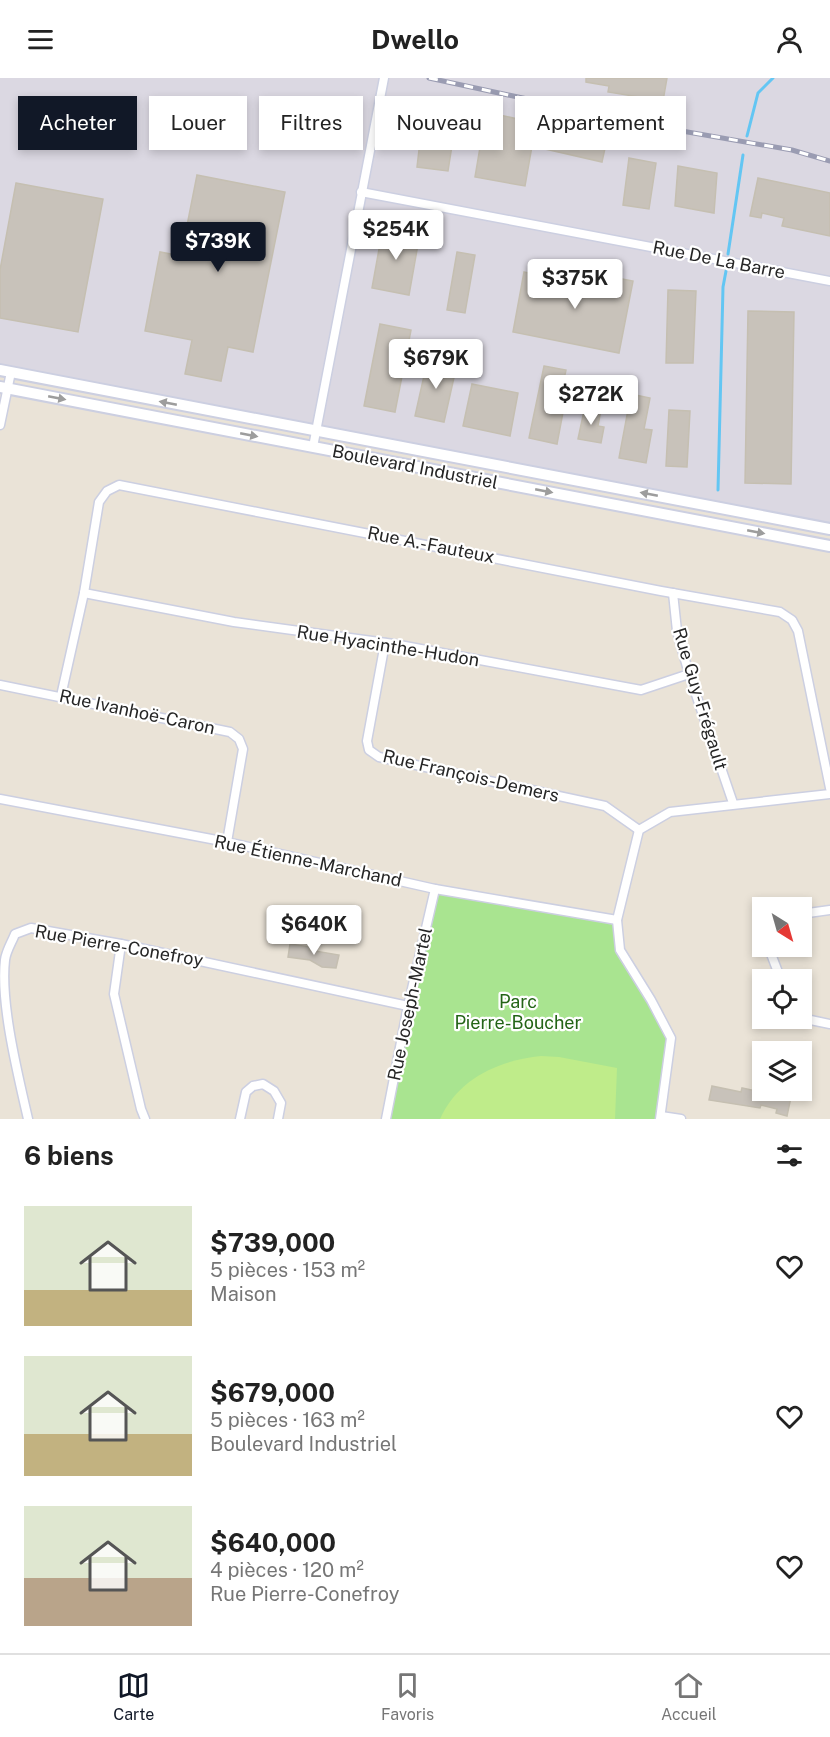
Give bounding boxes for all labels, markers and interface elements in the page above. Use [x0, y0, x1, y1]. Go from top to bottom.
icon: menu [24, 23, 57, 56]
text: Dwello [371, 23, 459, 55]
icon: person [773, 23, 806, 56]
chip: Acheter [18, 96, 137, 150]
chip: Louer [149, 96, 247, 150]
chip: Filtres [259, 96, 363, 150]
chip: Nouveau [375, 96, 503, 150]
chip: Appartement [515, 96, 686, 150]
pin: $254K [354, 210, 438, 261]
text: $254K [362, 217, 430, 241]
pin: $739K [176, 222, 260, 273]
text: $739K [185, 229, 251, 253]
street label: Rue De La Barre [651, 236, 787, 283]
pin: $375K [533, 259, 617, 310]
text: $375K [542, 266, 608, 290]
pin: $679K [394, 339, 478, 390]
text: $679K [403, 346, 469, 370]
pin: $272K [549, 375, 633, 426]
text: $272K [558, 382, 624, 406]
one-way arrow [48, 394, 67, 403]
one-way arrow [159, 398, 178, 407]
one-way arrow [240, 431, 259, 440]
street label: Boulevard Industriel [330, 440, 500, 493]
one-way arrow [534, 487, 553, 496]
one-way arrow [639, 489, 658, 498]
street label: Rue A.-Fauteux [366, 522, 496, 567]
one-way arrow [746, 528, 765, 537]
street label: Rue Hyacinthe-Hudon [295, 621, 481, 670]
street label: Rue Guy-Frégault [669, 625, 732, 773]
street label: Rue Ivanhoë-Caron [57, 685, 217, 738]
street label: Rue François-Demers [381, 745, 561, 806]
street label: Rue Étienne-Marchand [213, 829, 404, 891]
north arrow [752, 897, 812, 957]
map controls [752, 897, 812, 1101]
pin: $640K [272, 905, 356, 956]
text: $640K [280, 912, 348, 936]
street label: Rue Pierre-Conefroy [33, 920, 205, 971]
street label: Rue Joseph-Martel [383, 925, 436, 1083]
button: locate [752, 969, 812, 1029]
park label: Parc Pierre-Boucher [454, 991, 582, 1033]
button: layers [752, 1041, 812, 1101]
icon: filters [773, 1139, 806, 1172]
text: 6 biens [24, 1140, 114, 1171]
text: $739,000 [210, 1227, 335, 1258]
icon: home [72, 1230, 144, 1302]
icon: heart [773, 1250, 806, 1283]
text: 5 pièces · 153 m² [210, 1258, 365, 1282]
text: Maison [210, 1282, 277, 1306]
text: $679,000 [210, 1377, 335, 1408]
icon: home [72, 1380, 144, 1452]
icon: heart [773, 1400, 806, 1433]
text: 5 pièces · 163 m² [210, 1408, 365, 1432]
text: Boulevard Industriel [210, 1432, 397, 1456]
text: $640,000 [210, 1527, 336, 1558]
icon: home [72, 1530, 144, 1602]
icon: heart [773, 1550, 806, 1583]
text: 4 pièces · 120 m² [210, 1558, 364, 1582]
text: Rue Pierre-Conefroy [210, 1582, 400, 1606]
tab: Carte [113, 1669, 154, 1724]
tab: Favoris [381, 1669, 434, 1724]
tab: Accueil [661, 1669, 717, 1724]

